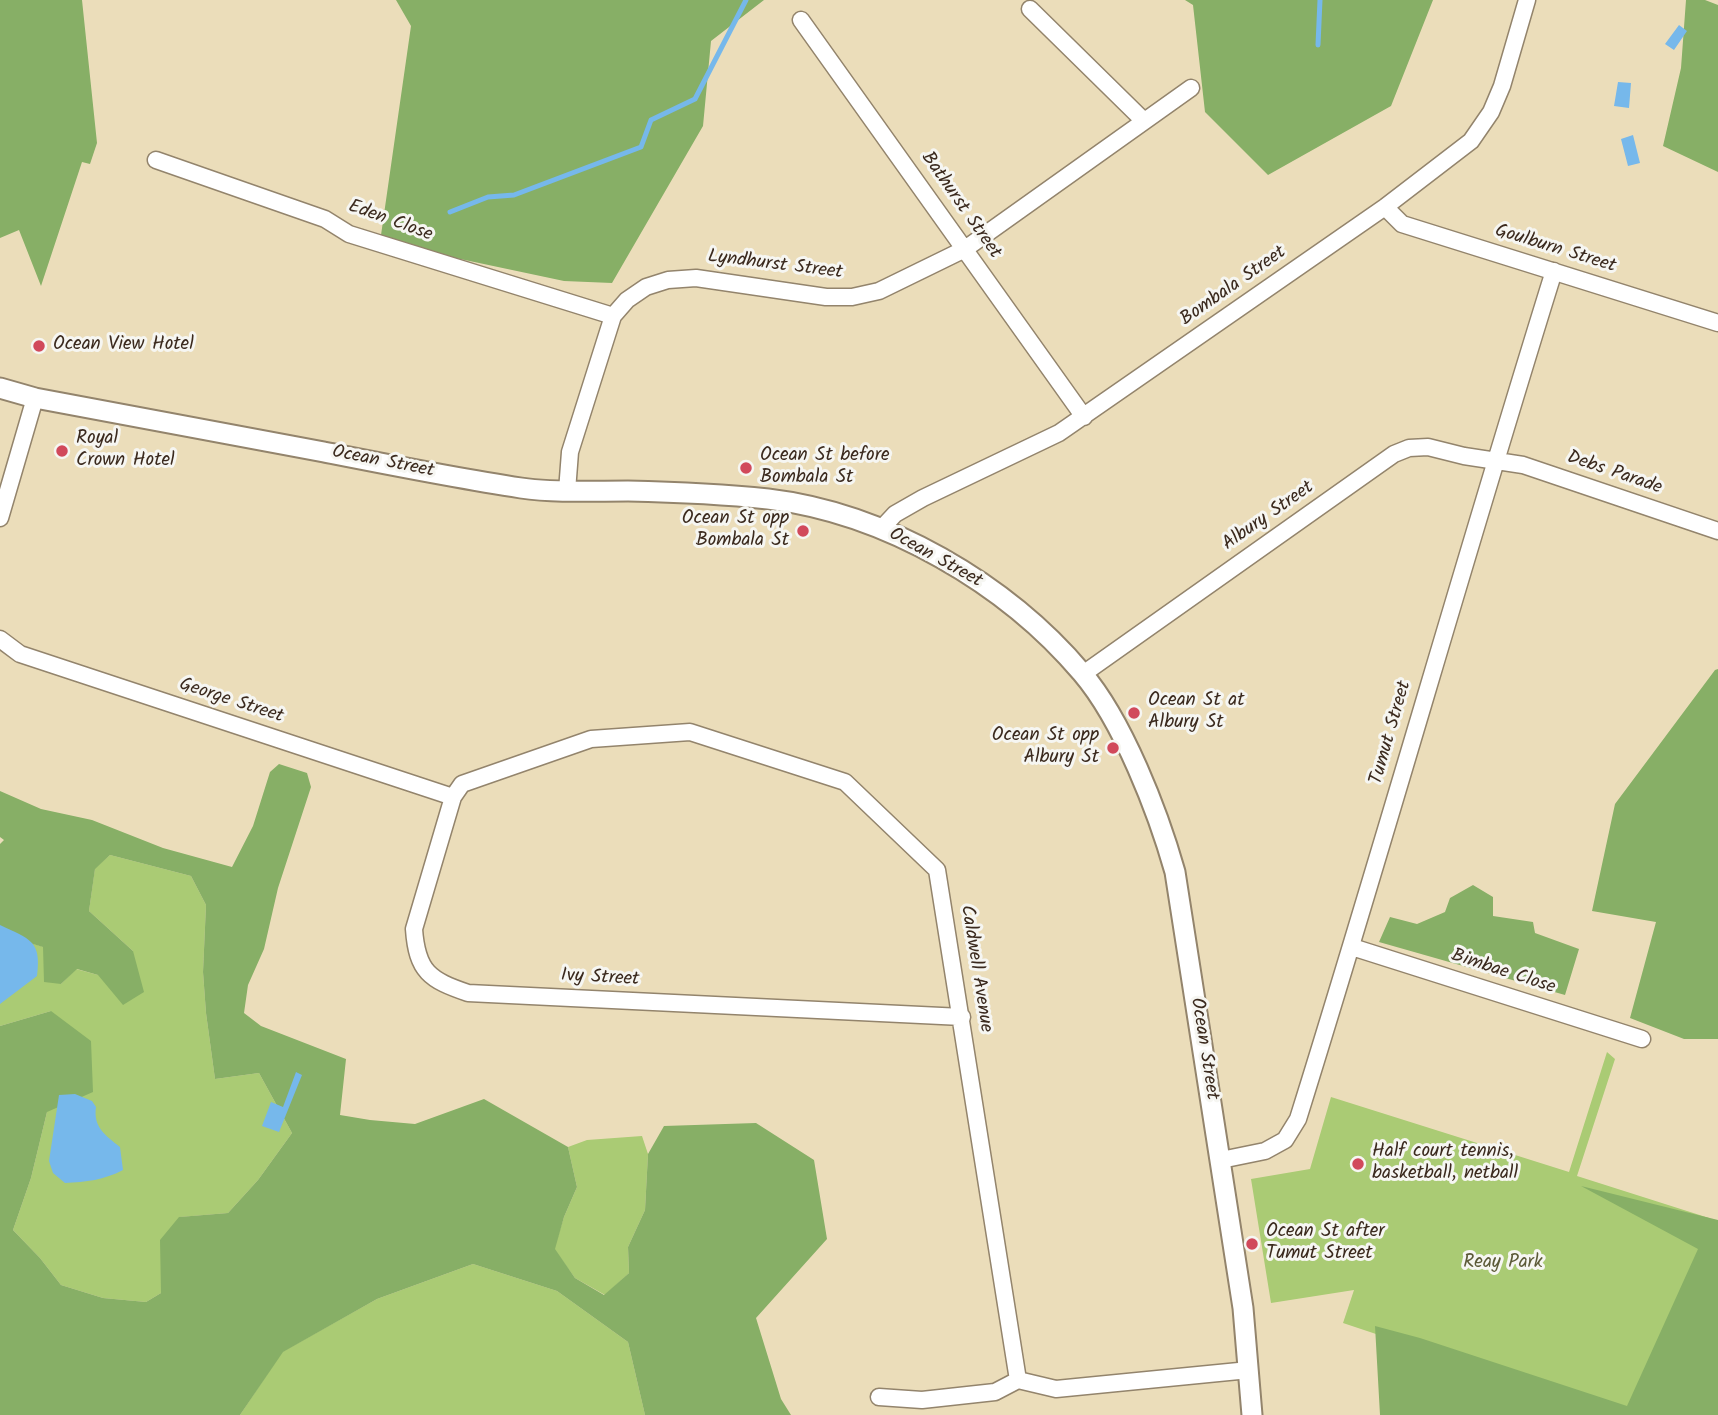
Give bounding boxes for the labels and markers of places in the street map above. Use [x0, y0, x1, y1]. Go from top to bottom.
place label: Ocean View Hotel [53, 335, 194, 357]
marker: Ocean View Hotel [31, 338, 47, 354]
place label: Royal Crown Hotel [76, 429, 175, 473]
marker: Royal Crown Hotel [54, 443, 70, 459]
place label: Ocean St before Bombala St [760, 446, 889, 490]
marker: Ocean St before Bombala St [738, 460, 754, 476]
place label: Ocean St opp Bombala St [682, 509, 789, 553]
marker: Ocean St opp Bombala St [795, 523, 811, 539]
place label: Ocean St at Albury St [1148, 691, 1245, 735]
marker: Ocean St at Albury St [1126, 705, 1142, 721]
place label: Ocean St opp Albury St [992, 726, 1099, 770]
marker: Ocean St opp Albury St [1105, 740, 1121, 756]
place label: Half court tennis, basketball, netball [1372, 1142, 1518, 1186]
marker: Half court tennis, basketball, netball [1350, 1156, 1366, 1172]
place label: Ocean St after Tumut Street [1266, 1222, 1385, 1266]
marker: Ocean St after Tumut Street [1244, 1236, 1260, 1252]

